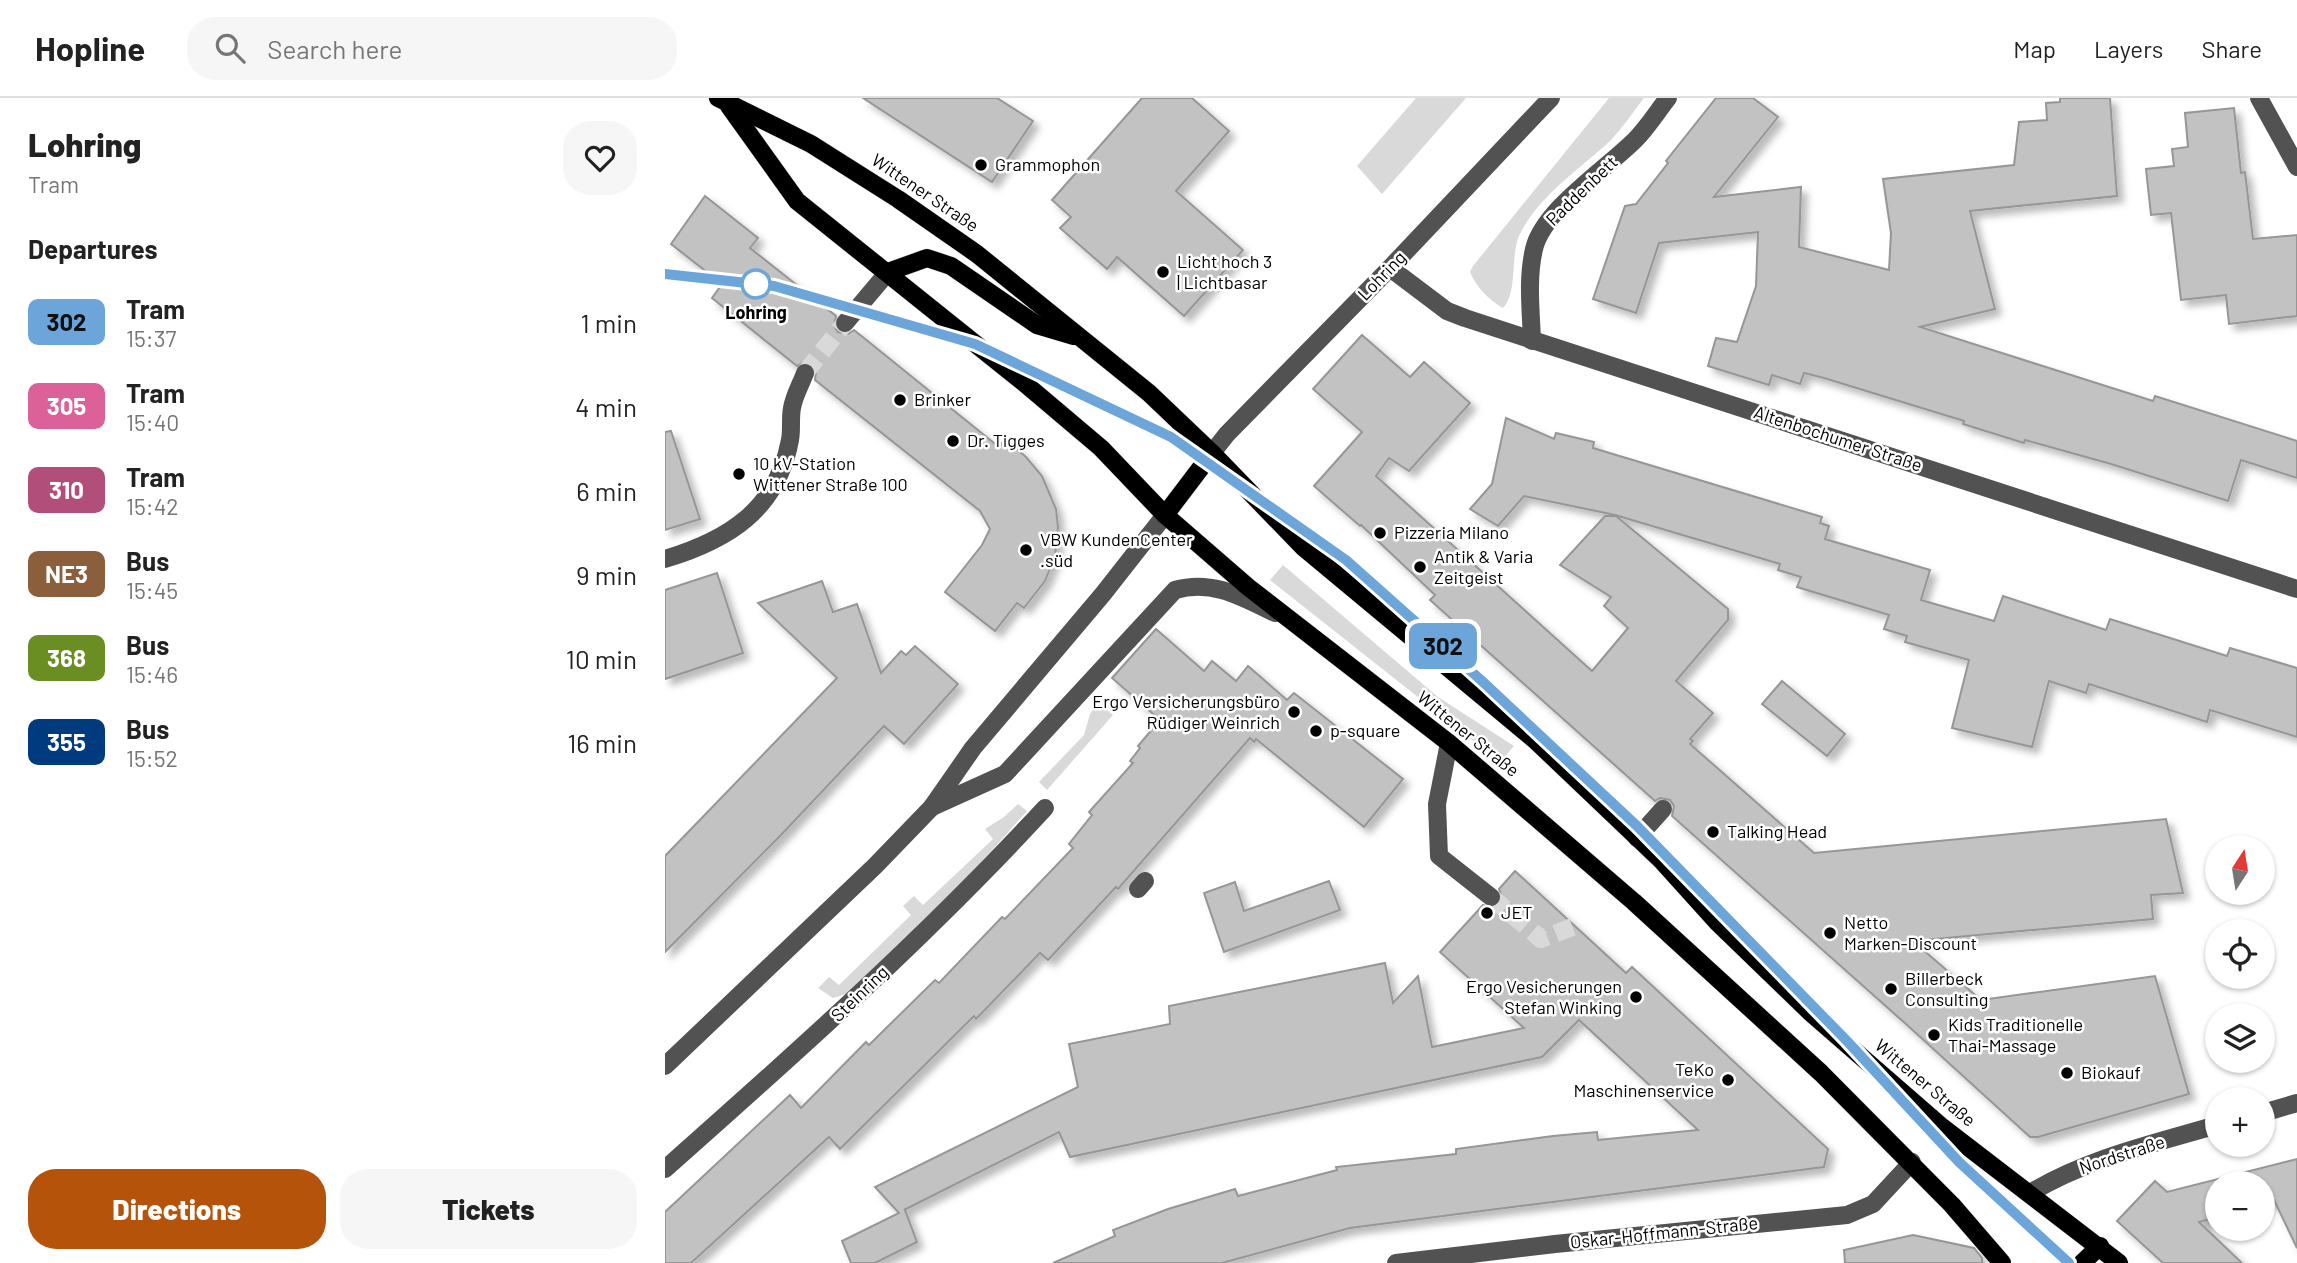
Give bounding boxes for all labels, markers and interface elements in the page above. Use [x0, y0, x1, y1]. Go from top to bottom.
search box [187, 17, 677, 80]
text: Hopline [35, 28, 145, 68]
icon: search [211, 29, 249, 67]
text: Search here [267, 33, 402, 64]
text: Map [2013, 34, 2056, 63]
text: Layers [2094, 34, 2163, 63]
text: Share [2201, 34, 2262, 63]
button: heart [563, 121, 637, 195]
text: Lohring [28, 124, 141, 164]
street label: Wittener Straße [868, 148, 983, 236]
street label: Paddenbett [1541, 151, 1622, 230]
place label: Grammophon [995, 153, 1100, 175]
marker: Grammophon [973, 157, 989, 173]
text: Tram [28, 170, 79, 198]
text: Departures [28, 233, 158, 264]
street label: Lohring [1352, 246, 1410, 305]
place label: Licht hoch 3 | Lichtbasar [1177, 250, 1272, 293]
marker: Licht hoch 3 | Lichtbasar [1155, 264, 1171, 280]
marker: Lohring [741, 269, 771, 299]
text: Tram [126, 293, 185, 324]
place label: Lohring [725, 301, 787, 323]
text: 302 [46, 307, 87, 336]
text: 1 min [581, 307, 637, 338]
text: 15:37 [126, 324, 176, 352]
text: Tram [126, 377, 185, 408]
place label: Brinker [914, 388, 971, 410]
text: 305 [47, 391, 86, 420]
text: 4 min [575, 391, 637, 422]
marker: Brinker [892, 392, 908, 408]
street label: Altenbochumer Straße [1751, 400, 1925, 476]
text: 15:40 [126, 408, 179, 436]
place label: Dr. Tigges [967, 429, 1045, 451]
marker: Dr. Tigges [945, 433, 961, 449]
place label: 10 kV-Station Wittener Straße 100 [753, 452, 908, 495]
text: Tram [126, 461, 185, 492]
marker: 10 kV-Station Wittener Straße 100 [731, 466, 747, 482]
text: 310 [49, 475, 84, 504]
text: 6 min [576, 475, 637, 506]
text: 15:42 [126, 492, 179, 520]
place label: Pizzeria Milano [1394, 521, 1509, 543]
marker: Pizzeria Milano [1372, 525, 1388, 541]
place label: VBW KundenCenter .süd [1040, 528, 1193, 571]
marker: VBW KundenCenter .süd [1018, 542, 1034, 558]
text: Bus [126, 545, 169, 576]
place label: Antik & Varia Zeitgeist [1434, 545, 1533, 588]
text: NE3 [45, 559, 88, 588]
text: 9 min [576, 559, 637, 590]
marker: Antik & Varia Zeitgeist [1412, 559, 1428, 575]
text: 15:45 [126, 576, 178, 604]
line badge: 302 [1403, 623, 1483, 669]
text: Bus [126, 629, 169, 660]
text: 302 [1423, 631, 1463, 660]
text: 368 [47, 643, 86, 672]
text: 10 min [566, 643, 637, 674]
text: 15:46 [126, 660, 178, 688]
street label: Wittener Straße [1413, 685, 1524, 781]
place label: Ergo Versicherungsbüro Rüdiger Weinrich [1092, 690, 1280, 733]
marker: Ergo Versicherungsbüro Rüdiger Weinrich [1286, 704, 1302, 720]
text: Bus [126, 713, 169, 744]
place label: p-square [1330, 719, 1400, 741]
marker: p-square [1308, 723, 1324, 739]
text: 355 [47, 727, 86, 756]
text: 16 min [567, 727, 637, 758]
text: 15:52 [126, 744, 178, 772]
place label: Talking Head [1727, 820, 1827, 842]
marker: Talking Head [1705, 824, 1721, 840]
north arrow [2205, 835, 2275, 905]
map controls [2205, 835, 2275, 1241]
place label: JET [1501, 901, 1533, 923]
marker: JET [1479, 905, 1495, 921]
place label: Netto Marken-Discount [1844, 911, 1977, 954]
button: locate [2205, 919, 2275, 989]
marker: Netto Marken-Discount [1822, 925, 1838, 941]
street label: Steinring [826, 961, 893, 1026]
place label: Billerbeck Consulting [1905, 967, 1988, 1010]
place label: Ergo Vesicherungen Stefan Winking [1466, 975, 1622, 1018]
marker: Billerbeck Consulting [1883, 981, 1899, 997]
marker: Ergo Vesicherungen Stefan Winking [1628, 989, 1644, 1005]
button: layers [2205, 1003, 2275, 1073]
place label: Kids Traditionelle Thai-Massage [1948, 1013, 2083, 1056]
marker: Kids Traditionelle Thai-Massage [1926, 1027, 1942, 1043]
street label: Wittener Straße [1871, 1034, 1980, 1131]
place label: TeKo Maschinenservice [1573, 1058, 1714, 1101]
place label: Biokauf [2081, 1061, 2141, 1083]
marker: Biokauf [2059, 1065, 2075, 1081]
marker: TeKo Maschinenservice [1720, 1072, 1736, 1088]
button: + [2205, 1087, 2275, 1157]
street label: Nordstraße [2076, 1130, 2167, 1178]
button: Directions [28, 1169, 326, 1249]
button: Tickets [340, 1169, 637, 1249]
button: − [2205, 1171, 2275, 1241]
street label: Oskar-Hoffmann-Straße [1569, 1211, 1759, 1253]

